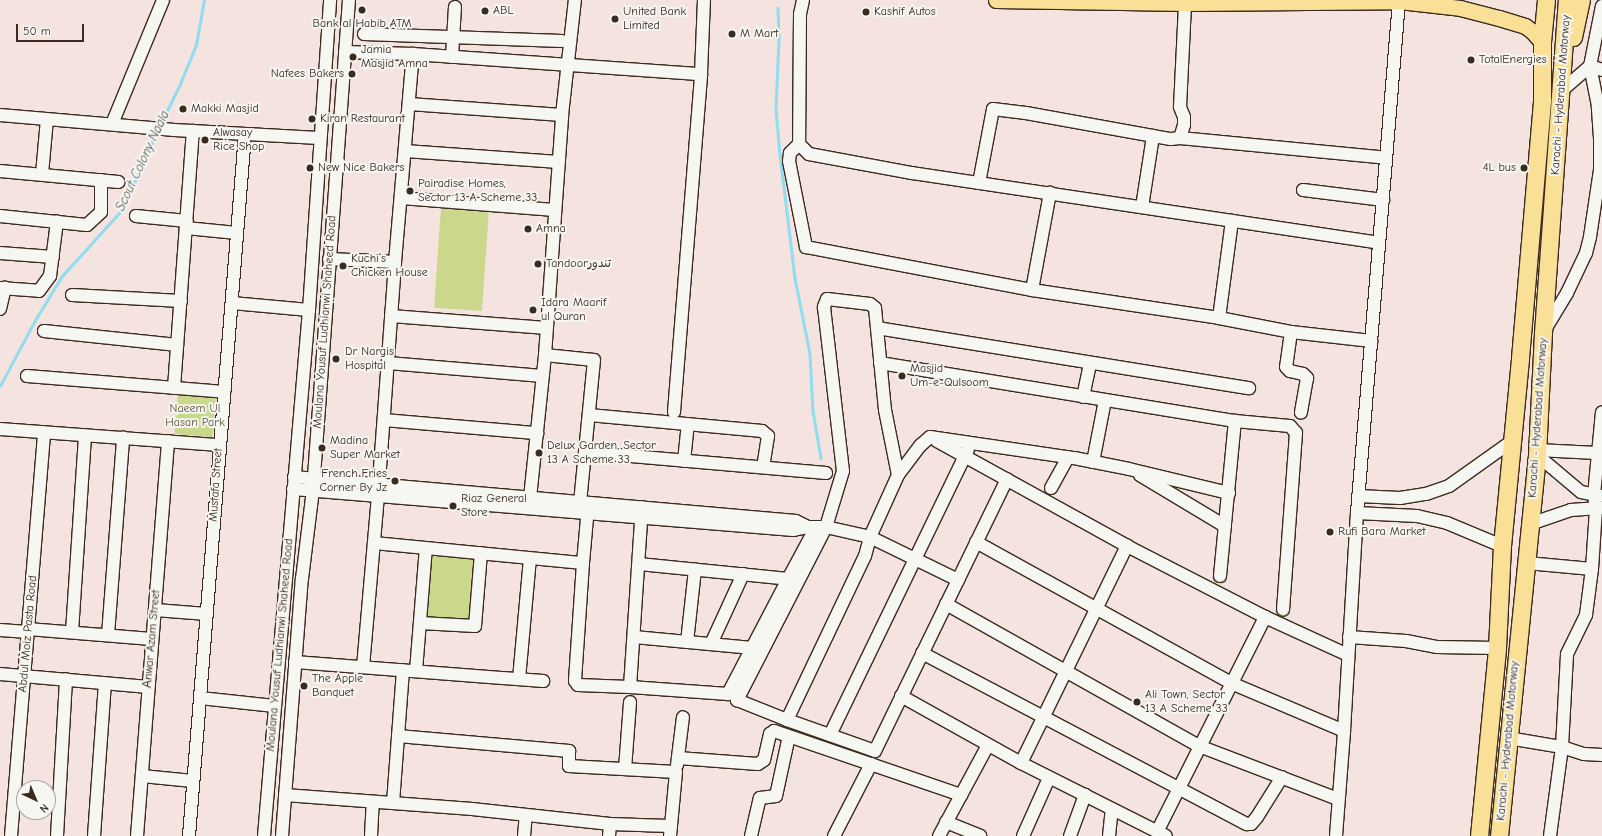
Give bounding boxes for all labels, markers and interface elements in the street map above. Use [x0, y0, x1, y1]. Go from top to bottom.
place label: ABL [493, 4, 513, 18]
marker: Bank al Habib ATM [357, 5, 367, 15]
place label: United Bank Limited [623, 5, 686, 33]
place label: Kashif Autos [874, 5, 936, 19]
marker: ABL [480, 6, 490, 16]
marker: Kashif Autos [861, 7, 871, 17]
marker: United Bank Limited [610, 14, 620, 24]
street label: Karachi - Hyderabad Motorway [1548, 15, 1574, 175]
scale bar [18, 16, 86, 42]
place label: Bank al Habib ATM [313, 17, 411, 31]
text: 50 m [23, 24, 51, 38]
place label: M Mart [740, 27, 779, 41]
marker: M Mart [727, 29, 737, 39]
place label: Jamia Masjid Amna [361, 43, 428, 71]
marker: Jamia Masjid Amna [348, 52, 358, 62]
place label: TotalEnergies [1479, 53, 1547, 67]
marker: TotalEnergies [1466, 55, 1476, 65]
place label: Nafees Bakers [271, 67, 344, 81]
marker: Nafees Bakers [347, 69, 357, 79]
place label: Makki Masjid [191, 102, 259, 116]
marker: Makki Masjid [178, 104, 188, 114]
water label: Scout Colony Naala [113, 108, 173, 214]
place label: Kiran Restaurant [320, 112, 405, 126]
marker: Kiran Restaurant [307, 114, 317, 124]
place label: Alwasay Rice Shop [213, 126, 264, 154]
marker: Alwasay Rice Shop [200, 135, 210, 145]
place label: New Nice Bakers [318, 161, 404, 175]
place label: 4L bus [1483, 161, 1516, 175]
marker: New Nice Bakers [305, 163, 315, 173]
marker: 4L bus [1519, 163, 1529, 173]
place label: Pairadise Homes, Sector 13 A Scheme 33 [418, 177, 537, 205]
marker: Pairadise Homes, Sector 13 A Scheme 33 [405, 186, 415, 196]
street label: Moulana Yousuf Ludhianwi Shaheed Road [310, 215, 340, 429]
place label: Amna [536, 222, 566, 236]
marker: Amna [523, 224, 533, 234]
place label: Kuchi’s Chicken House [351, 252, 428, 280]
place label: Tandoorتندور [546, 257, 611, 271]
marker: Tandoorتندور [533, 259, 543, 269]
marker: Kuchi’s Chicken House [338, 261, 348, 271]
place label: Idara Maarif ul Quran [541, 296, 606, 324]
marker: Idara Maarif ul Quran [528, 305, 538, 315]
street label: Karachi - Hyderabad Motorway [1525, 338, 1551, 498]
place label: Dr Nargis Hospital [345, 345, 394, 373]
marker: Dr Nargis Hospital [330, 353, 342, 365]
place label: Masjid Um-e-Qulsoom [910, 362, 989, 390]
marker: Masjid Um-e-Qulsoom [897, 371, 907, 381]
park label: Naeem Ul Hasan Park [165, 402, 225, 430]
place label: Madina Super Market [330, 434, 400, 462]
place label: Delux Garden, Sector 13 A Scheme 33 [547, 439, 656, 467]
marker: Madina Super Market [317, 443, 327, 453]
street label: Mustafa Street [206, 448, 226, 522]
marker: Delux Garden, Sector 13 A Scheme 33 [534, 448, 544, 458]
place label: French Fries Corner By Jz [320, 467, 387, 495]
marker: French Fries Corner By Jz [390, 476, 400, 486]
place label: Riaz General Store [461, 492, 527, 520]
marker: Riaz General Store [448, 501, 458, 511]
place label: Rufi Bara Market [1338, 525, 1426, 539]
marker: Rufi Bara Market [1325, 527, 1335, 537]
street label: Moulana Yousuf Ludhianwi Shaheed Road [264, 538, 296, 752]
street label: Abdul Moiz Pasta Road [16, 575, 40, 693]
street label: Аnwar Azam Street [141, 589, 163, 689]
street label: Karachi - Hyderabad Motorway [1494, 660, 1522, 822]
place label: The Apple Banquet [312, 672, 363, 700]
marker: The Apple Banquet [299, 681, 309, 691]
place label: Ali Town, Sector 13 A Scheme 33 [1145, 688, 1228, 716]
marker: Ali Town, Sector 13 A Scheme 33 [1132, 697, 1142, 707]
north arrow [16, 780, 56, 820]
text: N [37, 801, 51, 815]

